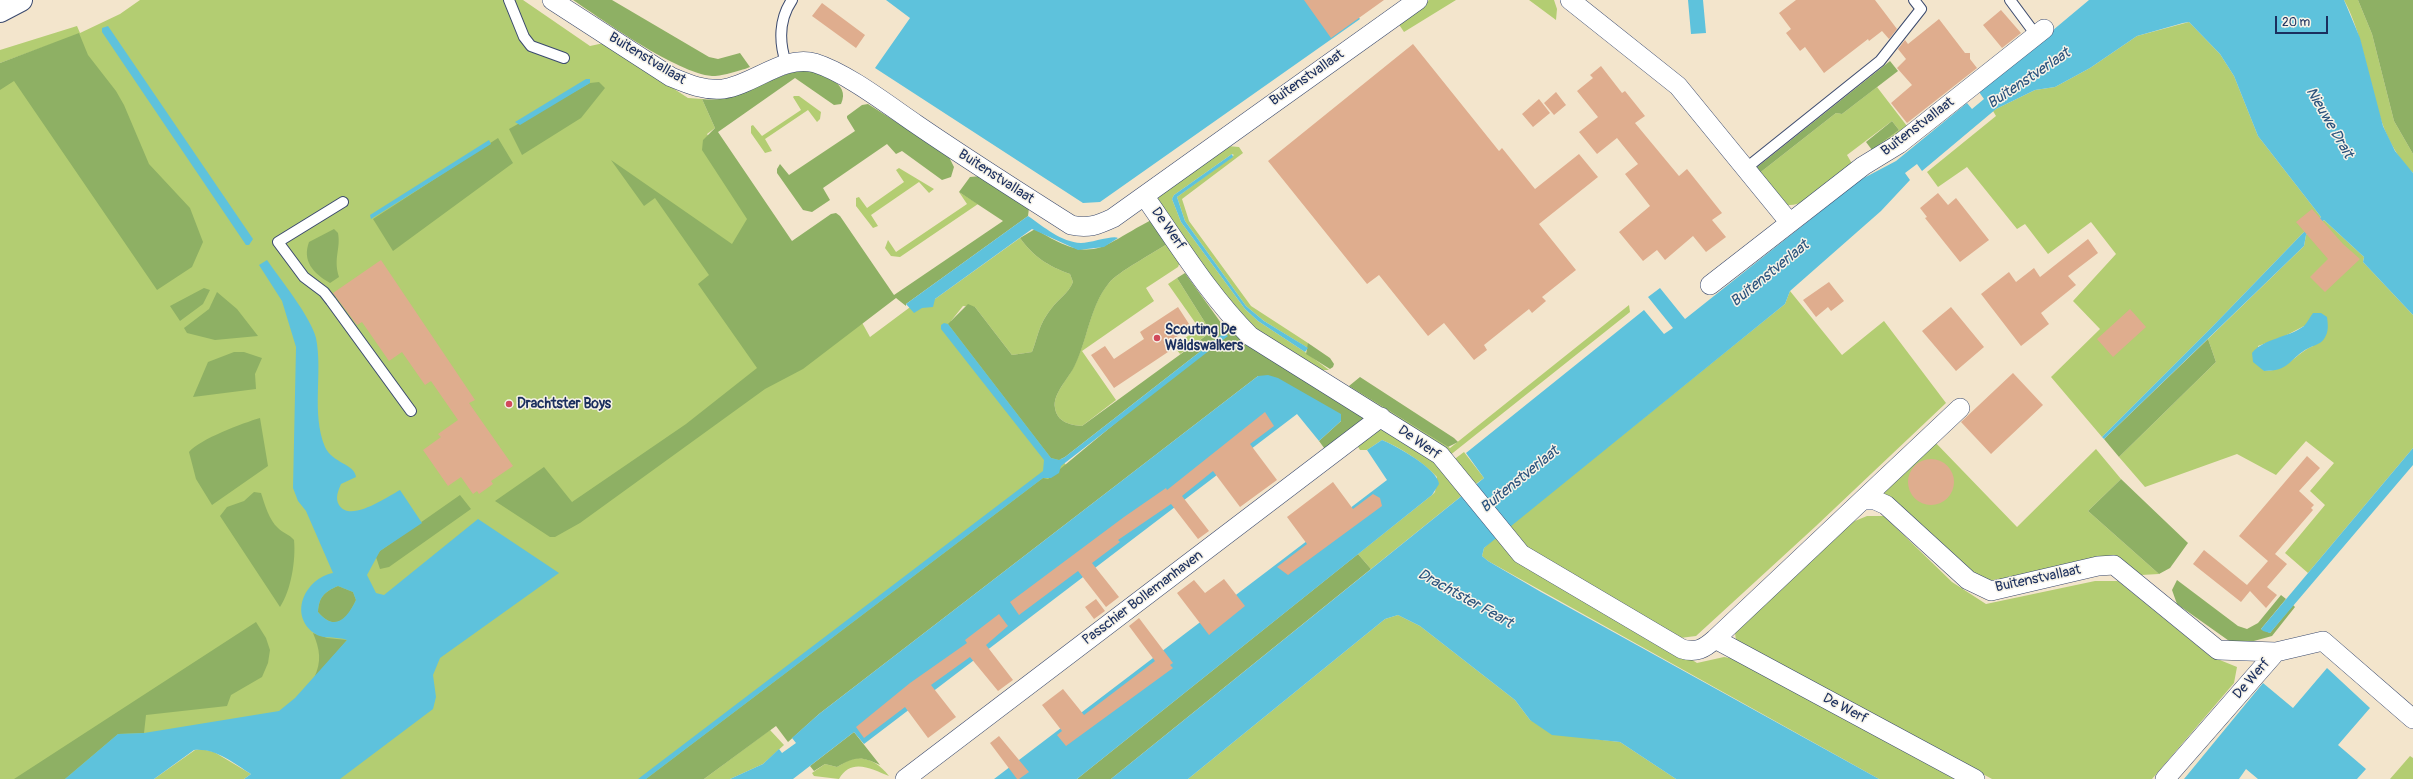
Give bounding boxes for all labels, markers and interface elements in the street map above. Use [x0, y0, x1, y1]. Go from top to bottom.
scale bar [2277, 8, 2330, 34]
text: 20 m [2282, 15, 2310, 30]
street label: Buitenstvallaat [605, 29, 689, 89]
water label: Buitenstverlaat [1984, 45, 2074, 113]
street label: Buitenstvallaat [1267, 46, 1347, 110]
water label: Nieuwe Drait [2301, 84, 2357, 162]
street label: Buitenstvallaat [1878, 94, 1958, 160]
street label: Buitenstvallaat [955, 146, 1037, 208]
street label: De Werf [1147, 204, 1189, 254]
water label: Buitenstverlaat [1727, 237, 1813, 311]
place label: Scouting De Wâldswalkers [1165, 322, 1243, 354]
marker: Scouting De Wâldswalkers [1152, 333, 1162, 343]
place label: Drachtster Boys [517, 396, 611, 412]
marker: Drachtster Boys [504, 399, 514, 409]
street label: De Werf [1394, 422, 1444, 464]
water label: Buitenstverlaat [1477, 443, 1563, 517]
street label: Passchier Bollemanhaven [1079, 547, 1207, 649]
street label: Buitenstvallaat [1994, 562, 2082, 596]
water label: Drachtster Feart [1414, 566, 1516, 632]
street label: De Werf [2230, 655, 2274, 703]
street label: De Werf [1820, 690, 1870, 728]

